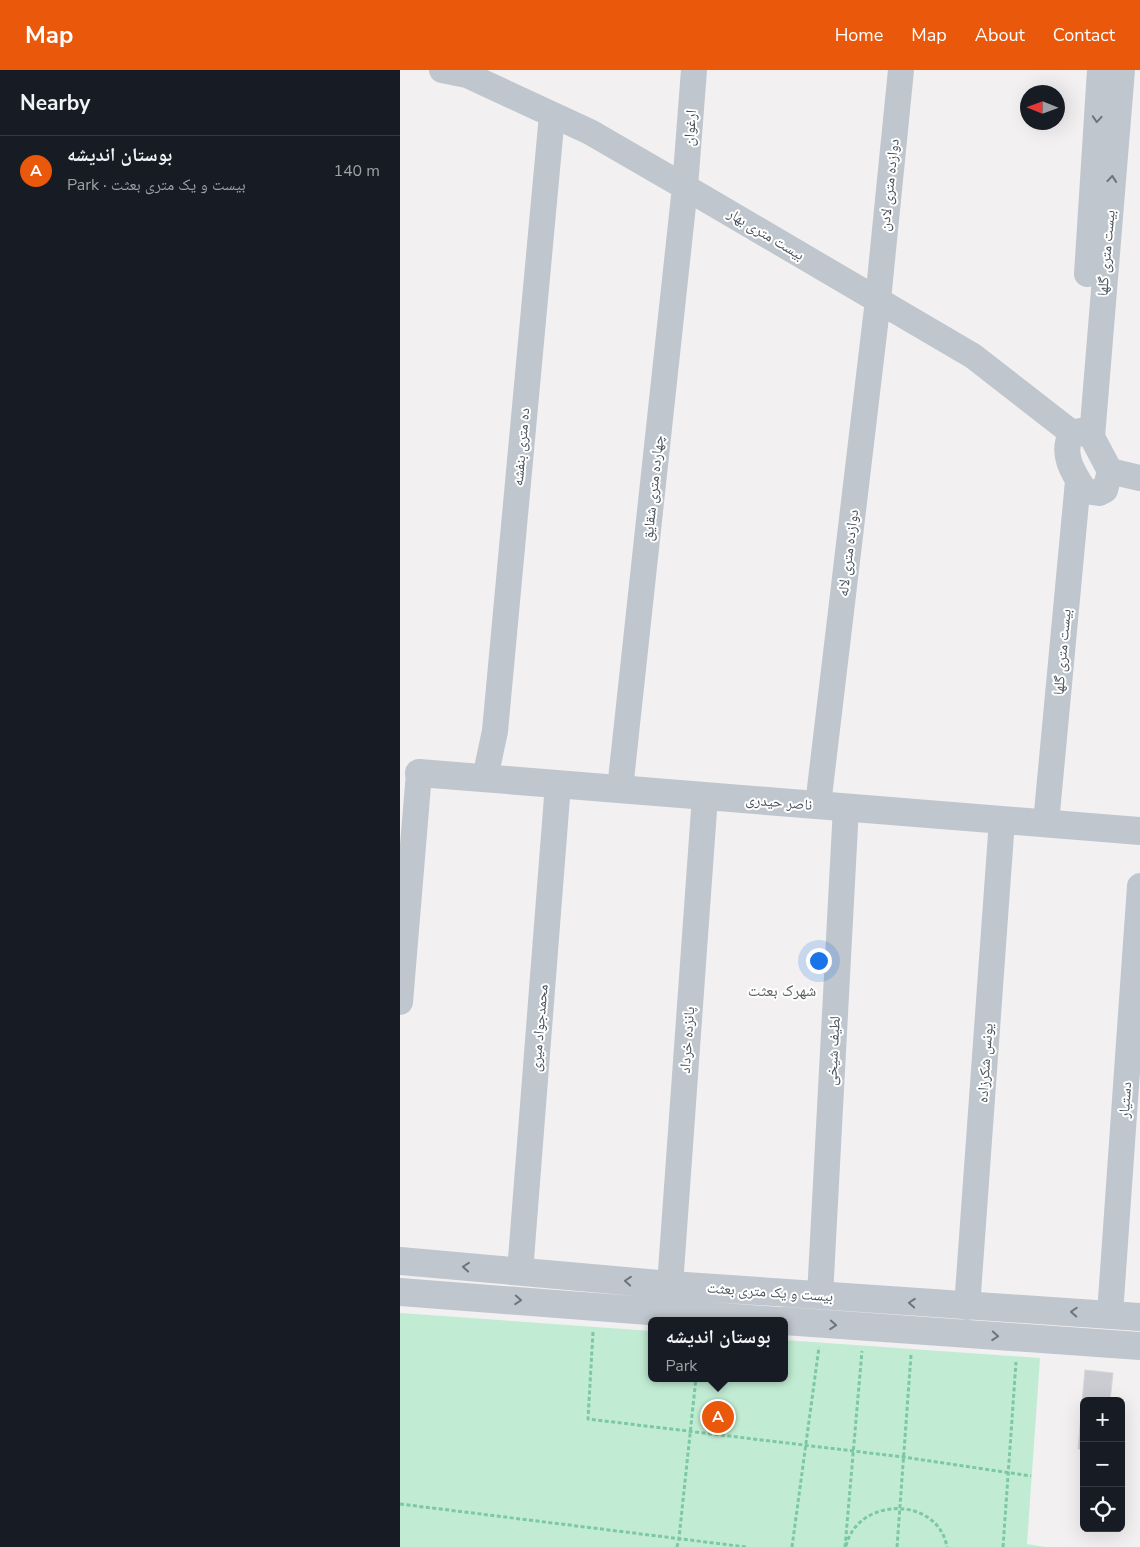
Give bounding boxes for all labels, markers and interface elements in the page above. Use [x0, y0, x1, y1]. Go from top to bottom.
text: Map [25, 19, 73, 51]
text: Home [835, 23, 883, 47]
text: Map [911, 23, 947, 47]
text: About [975, 23, 1025, 47]
text: Contact [1053, 23, 1115, 47]
north arrow [1020, 85, 1065, 130]
text: Nearby [20, 89, 90, 117]
street label: ارغوان [679, 109, 701, 147]
one-way arrow [1091, 115, 1102, 123]
street label: دوازده متری لادن [874, 138, 904, 232]
text: بوستان اندیشه [67, 142, 172, 168]
text: A [30, 160, 42, 182]
text: 140 m [333, 160, 380, 182]
text: Park · بیست و یک متری بعثت [67, 174, 246, 196]
one-way arrow [1107, 175, 1118, 183]
street label: بیست متری بهار [723, 203, 808, 265]
street label: بیست متری گلها [1092, 209, 1120, 297]
street label: ده متری بنفشه [508, 407, 534, 487]
street label: چهارده متری شقایق [637, 433, 669, 542]
street label: دوازده متری لاله [833, 508, 863, 598]
street label: بیست متری گلها [1048, 608, 1076, 696]
street label: ناصر حیدری [745, 789, 813, 815]
your location [806, 948, 832, 974]
district label: شهرک بعثت [748, 980, 816, 1002]
street label: محمدجواد میری [525, 983, 553, 1073]
street label: پانزده خرداد [675, 1006, 699, 1074]
street label: لطیف شیخی [821, 1016, 845, 1086]
street label: یونس شکرزاده [972, 1022, 998, 1104]
street label: دستیار [1114, 1081, 1136, 1120]
one-way arrow [461, 1262, 469, 1273]
one-way arrow [623, 1276, 631, 1287]
street label: بیست و یک متری بعثت [706, 1278, 834, 1306]
one-way arrow [515, 1295, 523, 1306]
one-way arrow [907, 1297, 915, 1308]
one-way arrow [1070, 1307, 1078, 1318]
popup [648, 1317, 788, 1382]
one-way arrow [829, 1319, 837, 1330]
text: بوستان اندیشه [665, 1324, 771, 1350]
one-way arrow [991, 1330, 999, 1341]
text: Park [665, 1355, 697, 1377]
map controls [1080, 1397, 1125, 1532]
button: + [1080, 1397, 1125, 1442]
pin: A [702, 1398, 734, 1436]
button: − [1080, 1442, 1125, 1487]
button: locate [1080, 1487, 1125, 1532]

